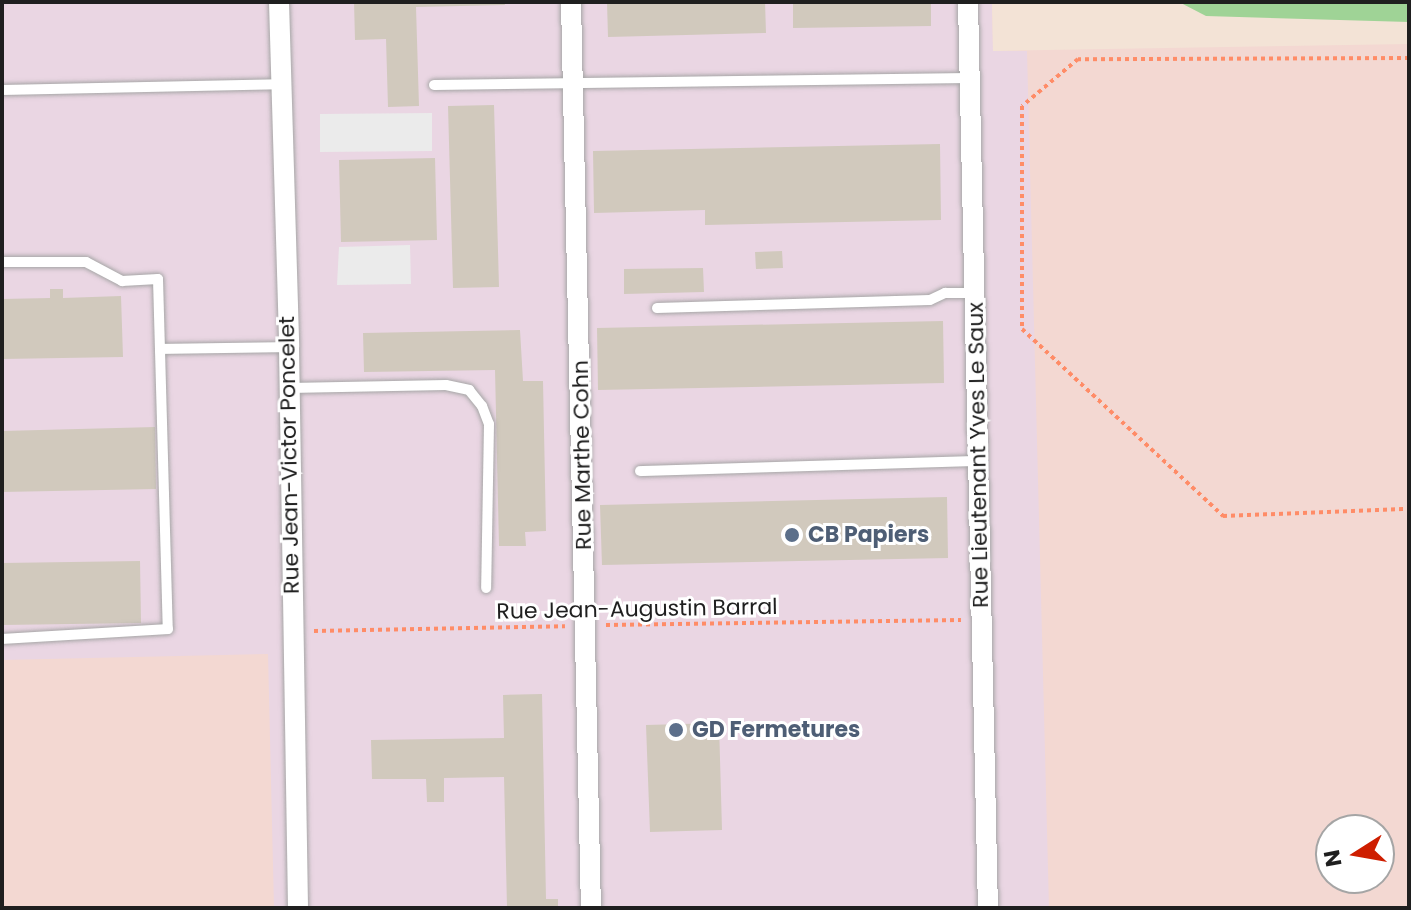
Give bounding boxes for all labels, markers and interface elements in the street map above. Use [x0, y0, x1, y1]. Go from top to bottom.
street label: Rue Lieutenant Yves Le Saux [962, 302, 994, 608]
street label: Rue Jean-Victor Poncelet [273, 316, 305, 594]
street label: Rue Marthe Cohn [567, 360, 597, 550]
place label: CB Papiers [808, 522, 929, 548]
marker: CB Papiers [783, 526, 801, 544]
street label: Rue Jean-Augustin Barral [496, 593, 778, 625]
place label: GD Fermetures [692, 717, 860, 743]
marker: GD Fermetures [667, 721, 685, 739]
north arrow [1315, 814, 1395, 894]
text: N [1316, 847, 1350, 869]

